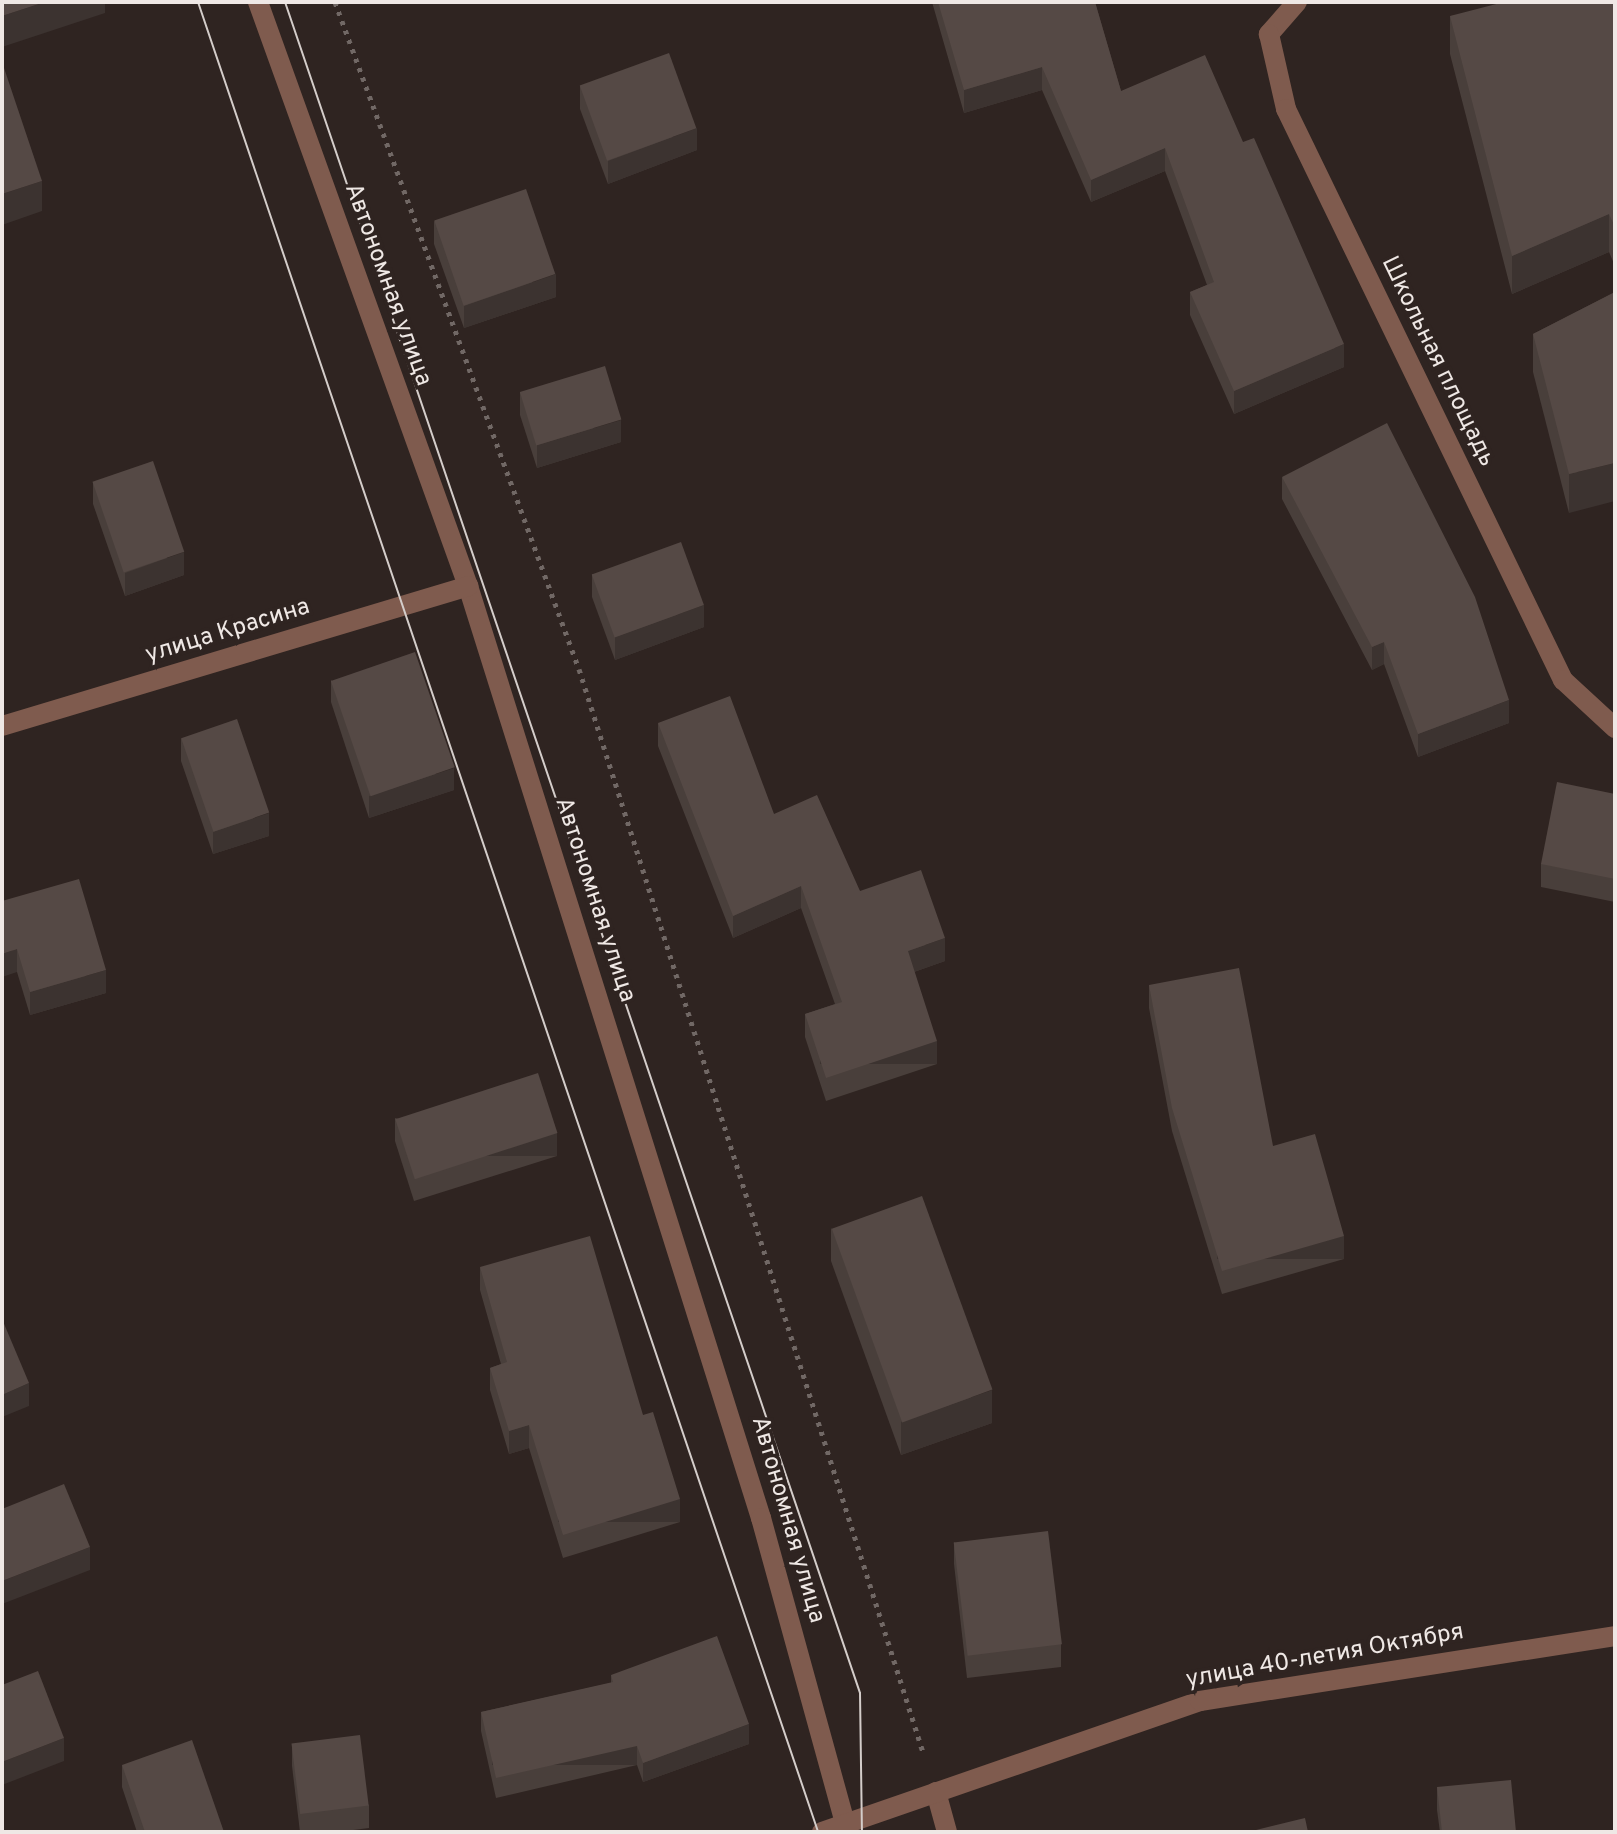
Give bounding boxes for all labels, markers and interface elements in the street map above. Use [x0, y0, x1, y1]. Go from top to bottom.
street label: Автономная улица [337, 180, 437, 390]
street label: Школьная площадь [1374, 252, 1500, 472]
street label: улица Красина [142, 593, 314, 671]
street label: Автономная улица [547, 794, 641, 1006]
street label: Автономная улица [744, 1413, 830, 1627]
street label: улица 40-летия Октября [1184, 1618, 1466, 1696]

